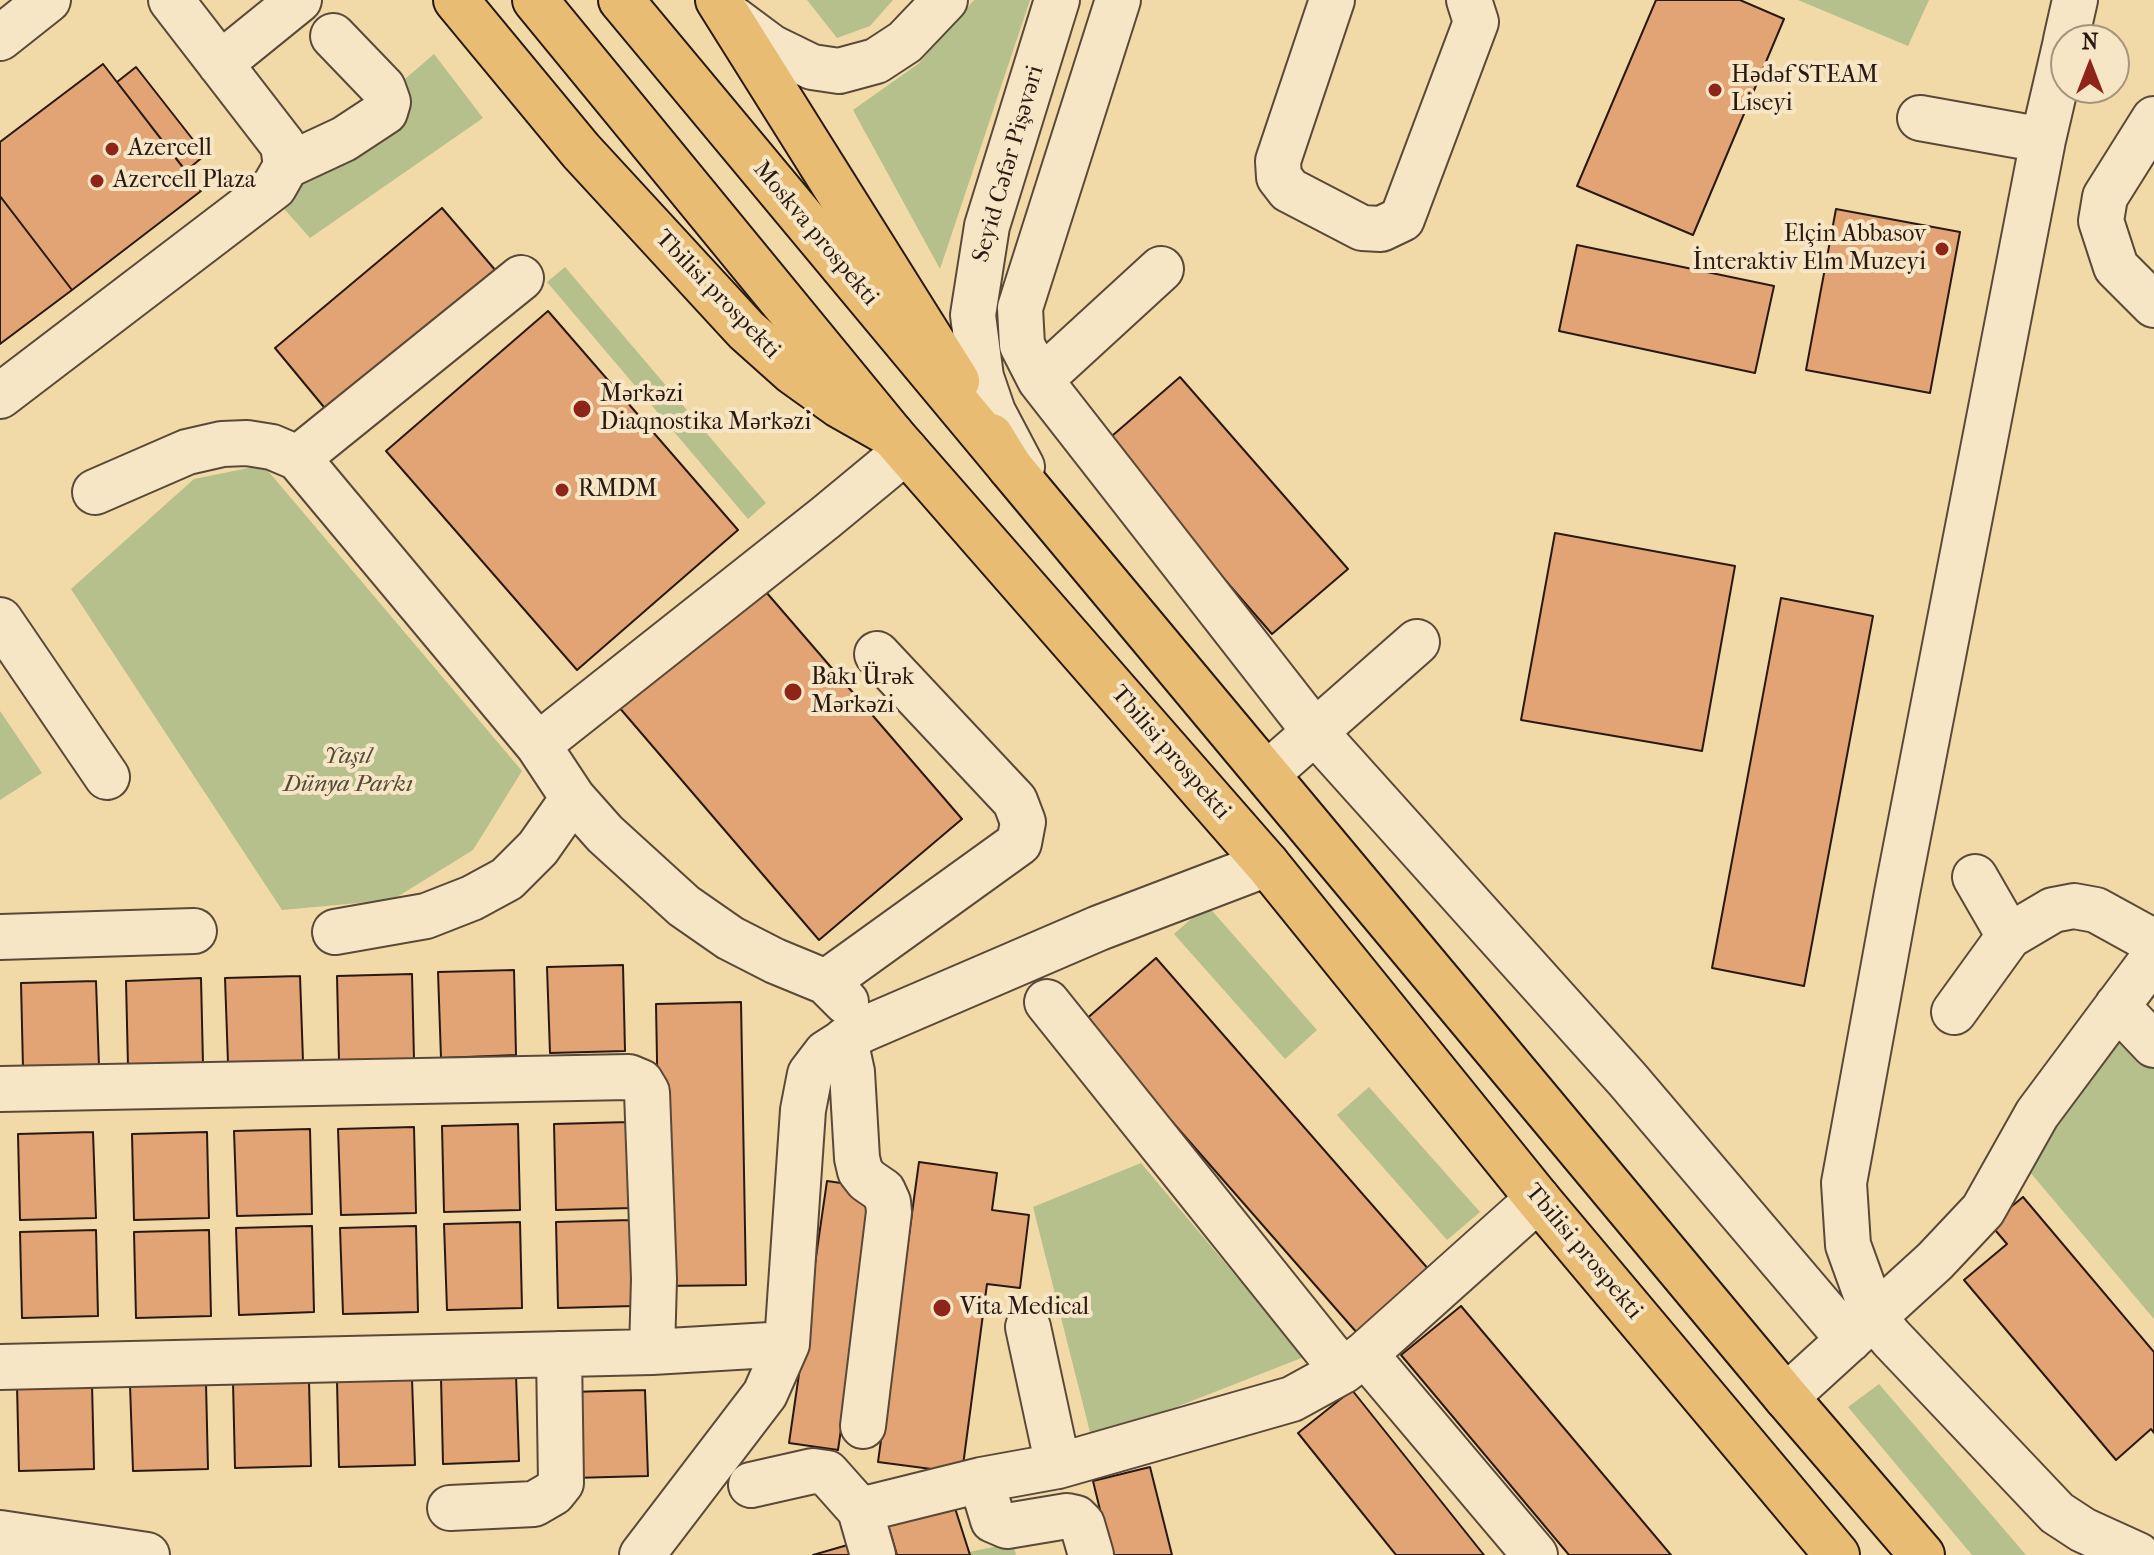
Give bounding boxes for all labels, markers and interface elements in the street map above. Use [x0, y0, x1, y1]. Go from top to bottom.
north arrow [2050, 24, 2130, 104]
text: N [2082, 29, 2098, 55]
street label: Seyid Cəfər Pişəvəri [967, 62, 1051, 266]
place label: Hədəf STEAM Liseyi [1731, 62, 1878, 118]
marker: Hədəf STEAM Liseyi [1706, 81, 1724, 99]
place label: Azercell [128, 135, 212, 163]
marker: Azercell [103, 140, 121, 158]
street label: Moskva prospekti [746, 156, 884, 312]
place label: Azercell Plaza [113, 167, 256, 195]
marker: Azercell Plaza [88, 172, 106, 190]
place label: Elçin Abbasov İnteraktiv Elm Muzeyi [1693, 221, 1926, 277]
street label: Tbilisi prospekti [648, 225, 786, 365]
marker: Elçin Abbasov İnteraktiv Elm Muzeyi [1933, 240, 1951, 258]
place label: Mərkəzi Diaqnostika Mərkəzi [600, 381, 811, 437]
marker: Mərkəzi Diaqnostika Mərkəzi [571, 398, 593, 420]
place label: RMDM [578, 476, 657, 504]
marker: RMDM [553, 481, 571, 499]
place label: Bakı Ürək Mərkəzi [811, 664, 914, 720]
street label: Tbilisi prospekti [1104, 680, 1236, 826]
marker: Bakı Ürək Mərkəzi [782, 681, 804, 703]
park label: Yaşıl Dünya Parkı [283, 743, 413, 799]
street label: Tbilisi prospekti [1518, 1178, 1648, 1326]
place label: Vita Medical [960, 1294, 1089, 1322]
marker: Vita Medical [931, 1297, 953, 1319]

